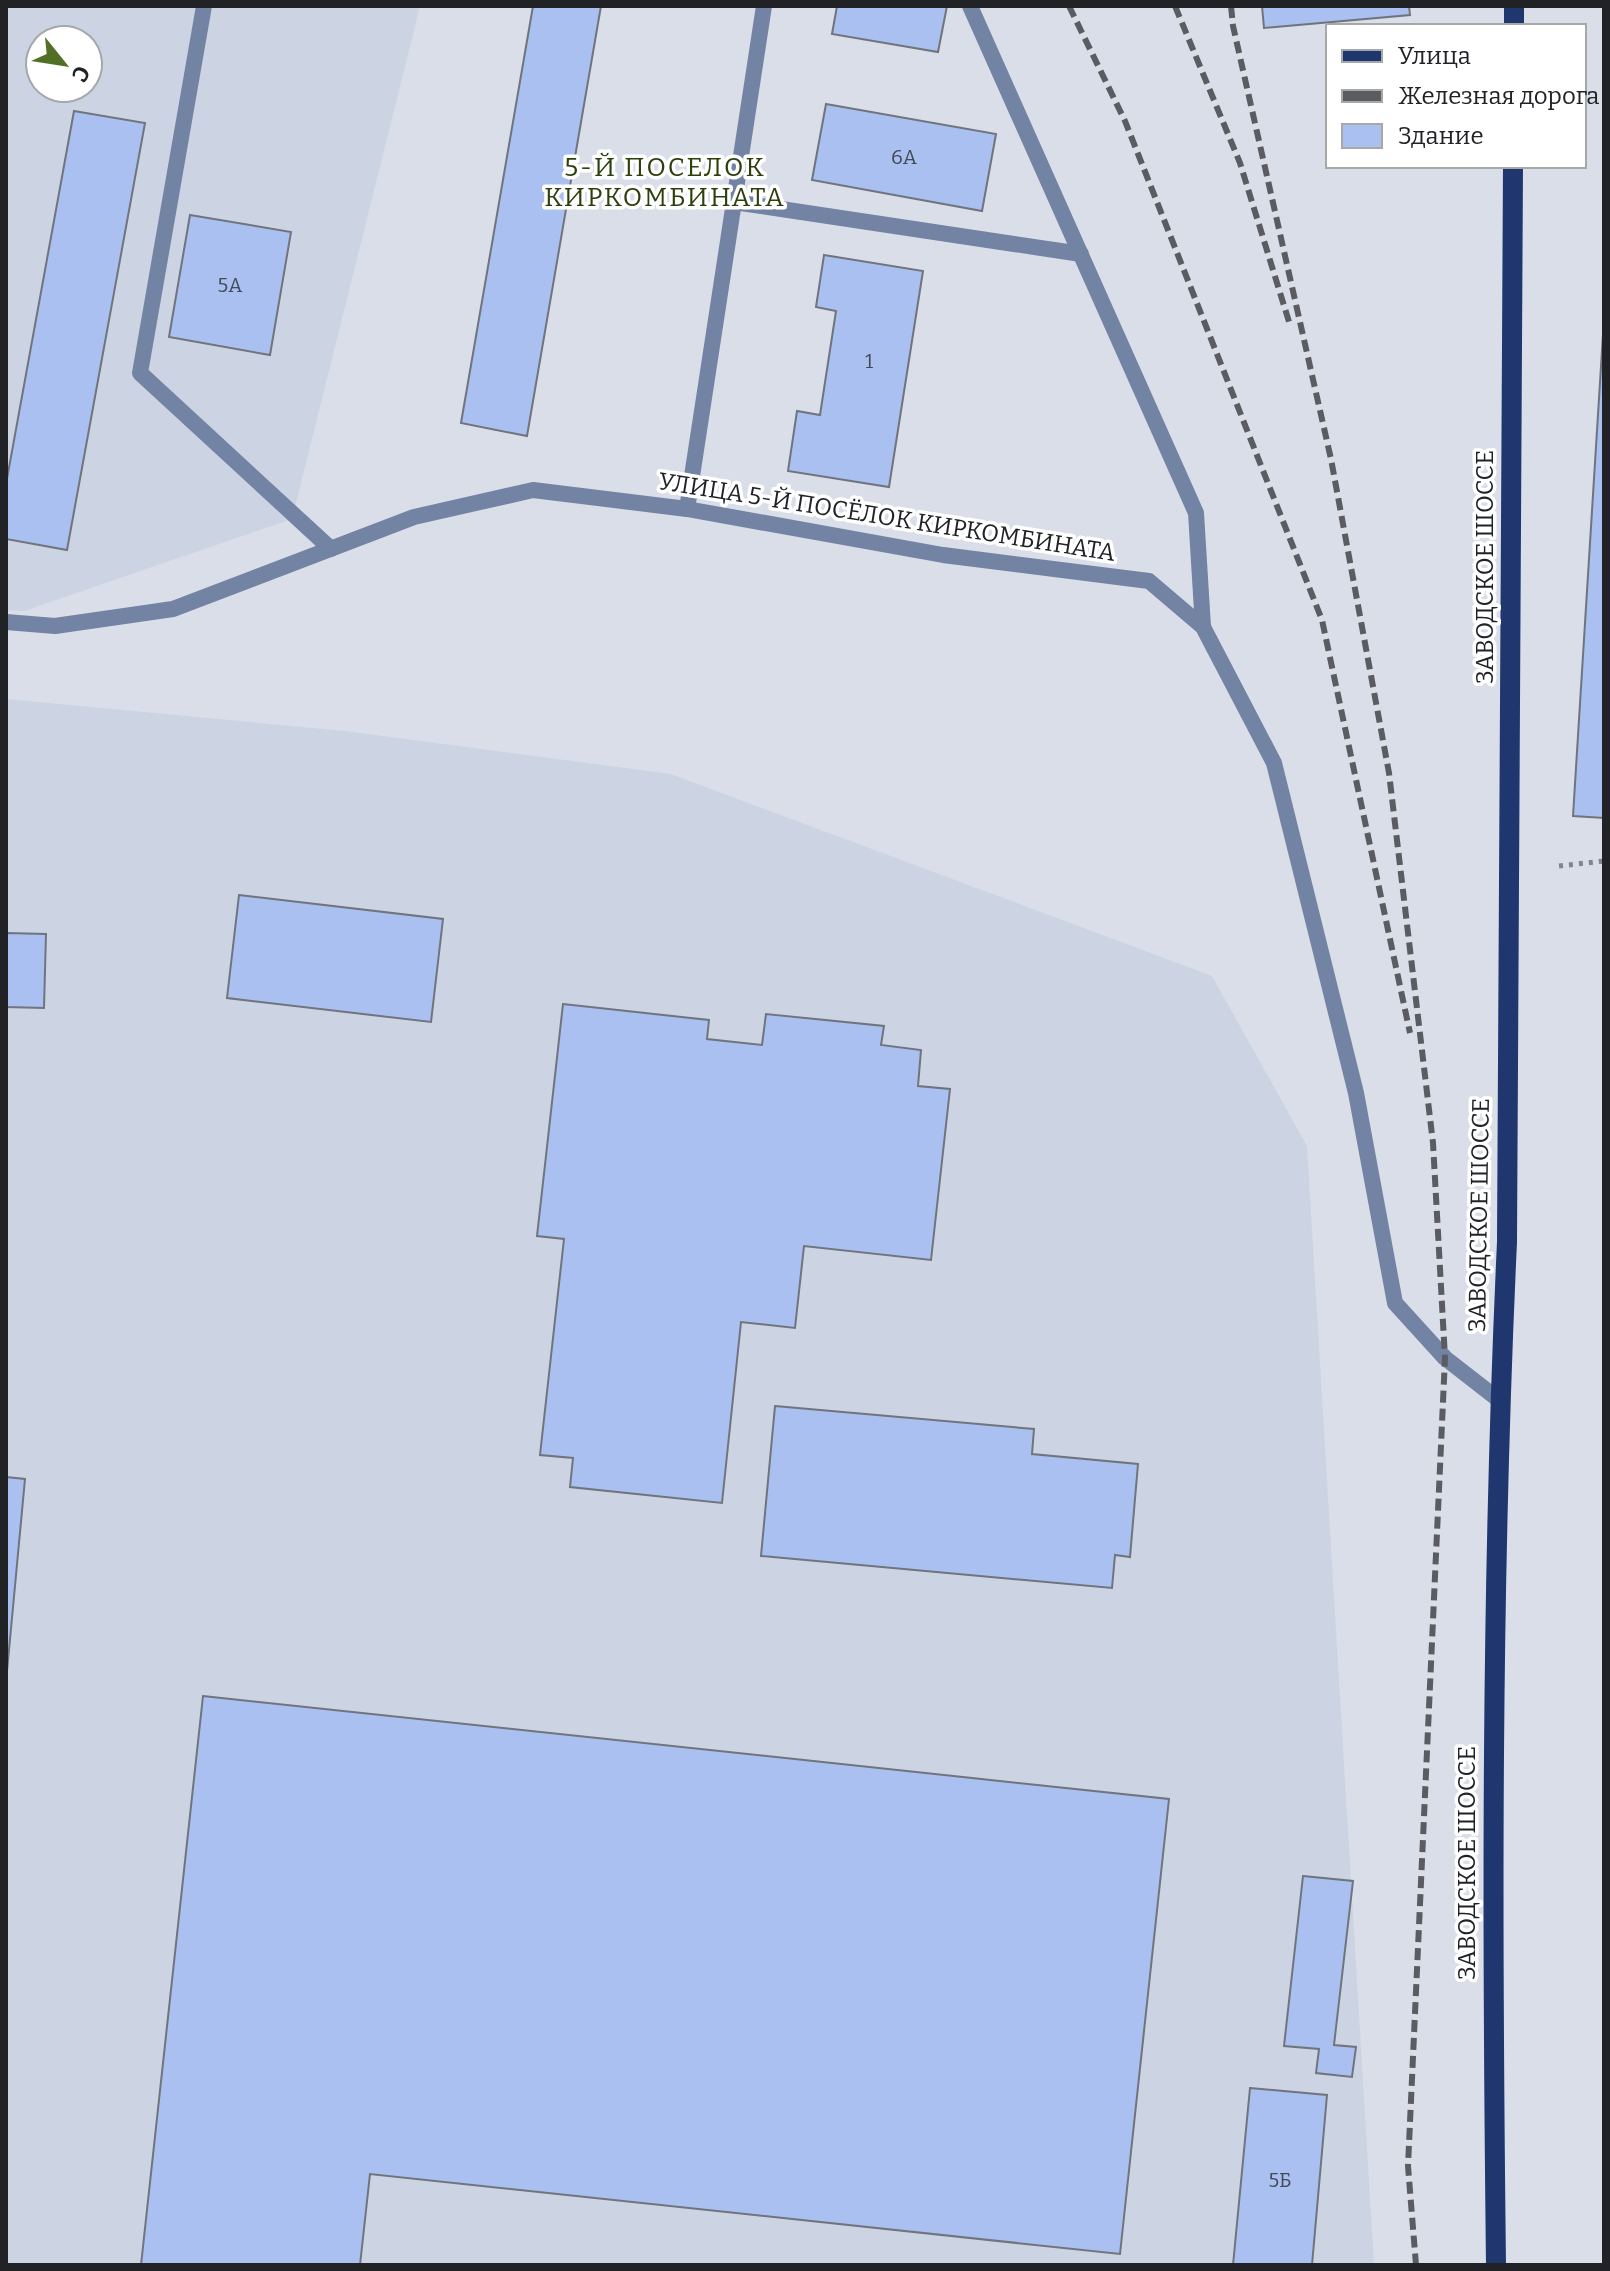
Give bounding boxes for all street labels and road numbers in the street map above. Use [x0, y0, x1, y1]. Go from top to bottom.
street label: ЗАВОДСКОЕ ШОССЕ [1471, 450, 1499, 684]
street label: УЛИЦА 5-Й ПОСЁЛОК КИРКОМБИНАТА [657, 467, 1117, 567]
street label: ЗАВОДСКОЕ ШОССЕ [1463, 1098, 1495, 1332]
street label: ЗАВОДСКОЕ ШОССЕ [1453, 1746, 1481, 1980]

